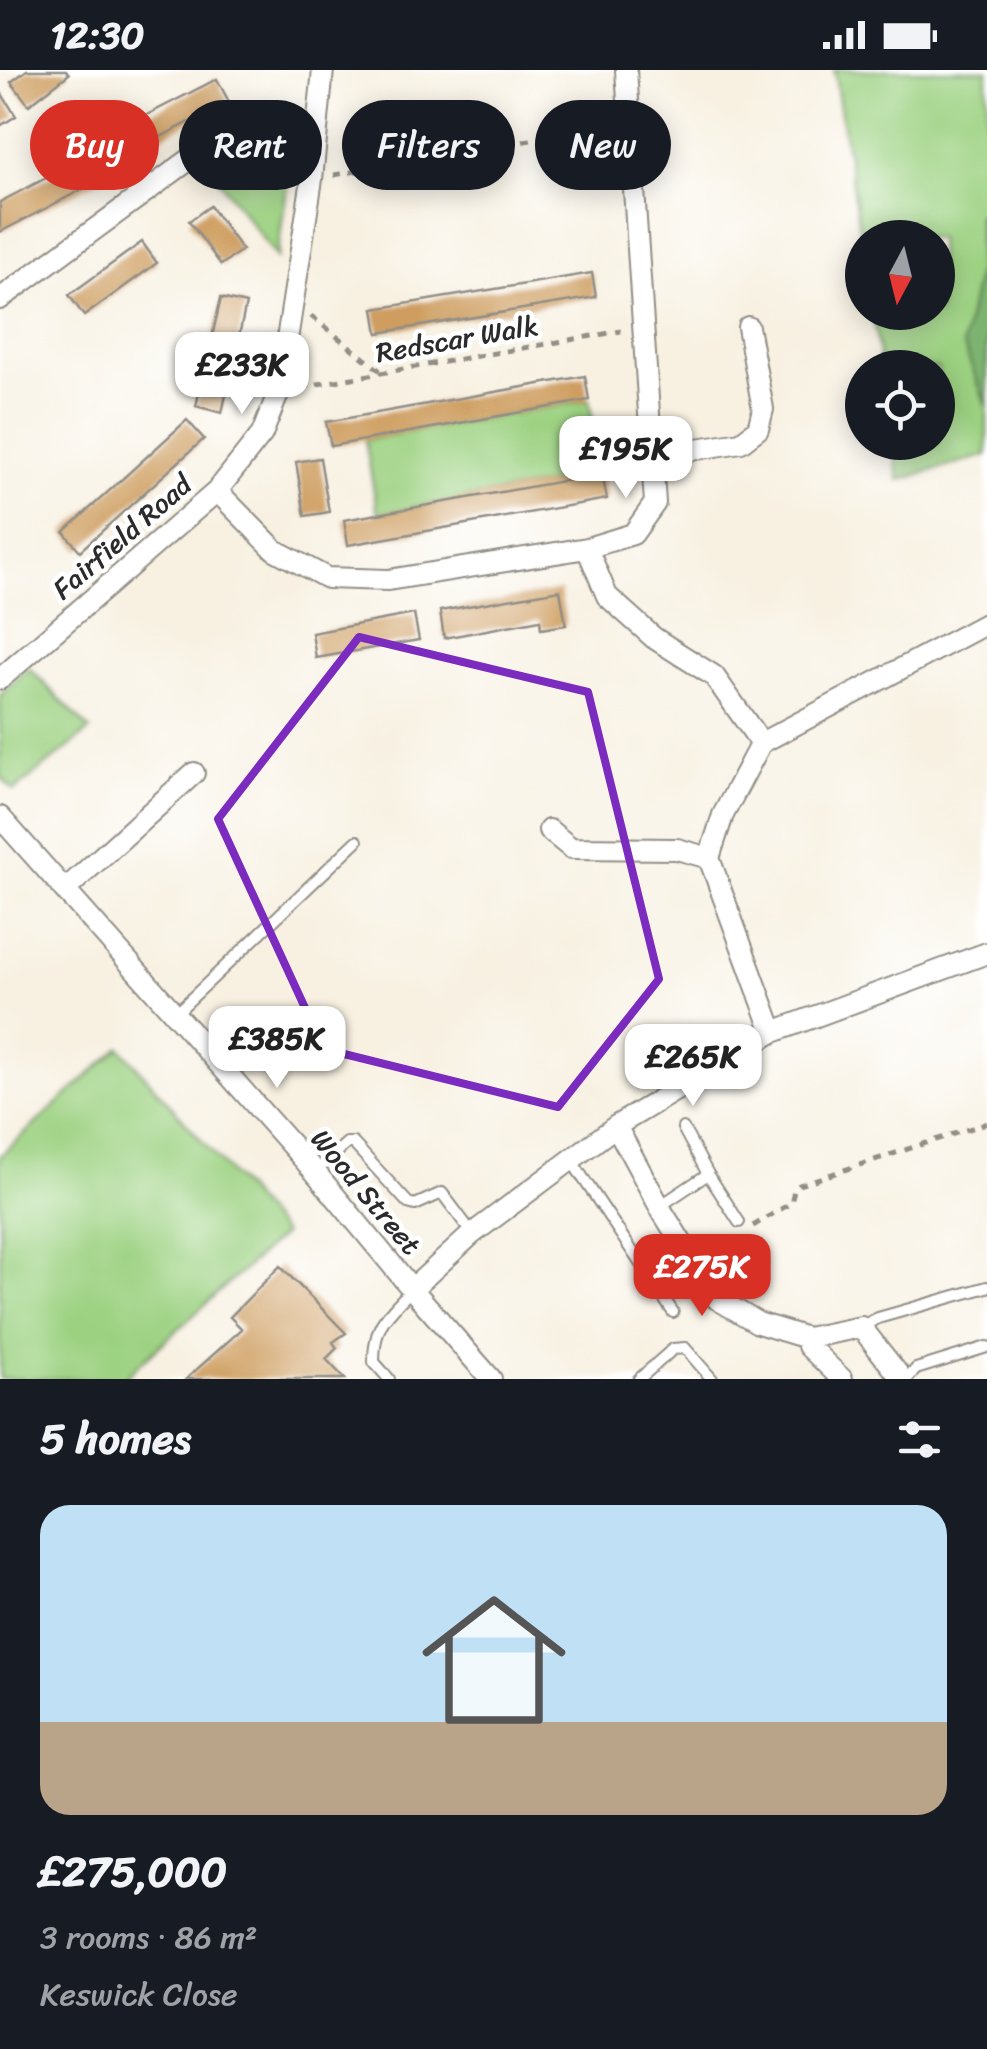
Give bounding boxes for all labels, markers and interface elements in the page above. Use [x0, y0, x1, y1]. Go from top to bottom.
text: 12:30 [50, 2, 145, 69]
chip: Buy [30, 100, 159, 190]
chip: Rent [179, 100, 322, 190]
chip: Filters [342, 100, 515, 190]
chip: New [535, 100, 671, 190]
north arrow [845, 220, 955, 330]
map controls [845, 220, 955, 460]
street label: Redscar Walk [372, 301, 542, 377]
pin: £233K [172, 332, 312, 417]
text: £233K [197, 336, 287, 393]
button: locate [845, 350, 955, 460]
pin: £195K [556, 416, 696, 501]
text: £195K [581, 420, 671, 477]
street label: Fairfield Road [41, 460, 205, 612]
pin: £385K [207, 1006, 347, 1091]
text: £385K [231, 1010, 323, 1067]
pin: £265K [623, 1024, 763, 1109]
text: £265K [647, 1028, 739, 1085]
street label: Wood Street [298, 1117, 434, 1267]
pin: £275K [632, 1234, 772, 1319]
text: £275K [656, 1238, 748, 1295]
text: 5 homes [40, 1402, 191, 1476]
icon: filters [892, 1412, 947, 1467]
icon: home [404, 1570, 584, 1750]
text: £275,000 [40, 1835, 227, 1909]
text: 3 rooms · 86 m² [40, 1909, 257, 1966]
text: Keswick Close [40, 1966, 237, 2023]

